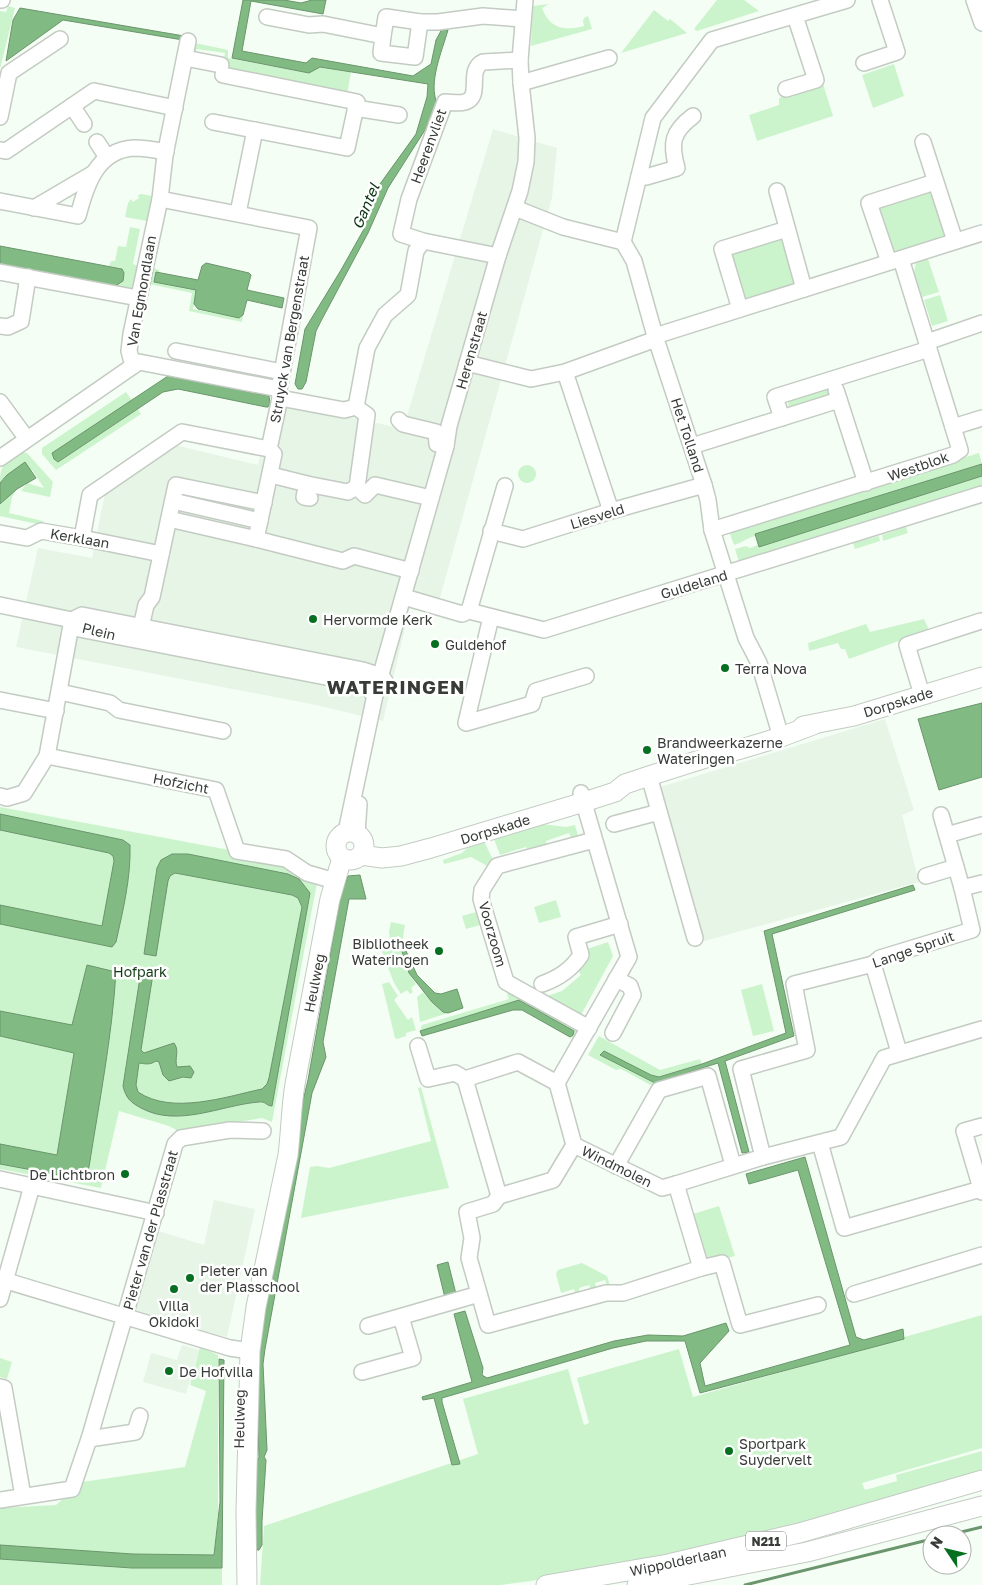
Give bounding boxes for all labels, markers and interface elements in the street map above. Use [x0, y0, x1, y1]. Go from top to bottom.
street label: Heerenvliet [407, 106, 449, 186]
water label: Gantel [347, 179, 383, 231]
street label: Van Egmondlaan [123, 234, 159, 348]
street label: Struyck van Bergenstraat [266, 254, 312, 424]
street label: Herenstraat [452, 309, 490, 391]
street label: Het Tolland [668, 395, 708, 475]
street label: Westblok [885, 448, 951, 484]
street label: Liesveld [568, 500, 626, 532]
street label: Kerklaan [49, 524, 111, 552]
street label: Guldeland [659, 566, 729, 602]
place label: Hervormde Kerk [323, 611, 433, 628]
marker: Hervormde Kerk [307, 613, 319, 625]
street label: Plein [80, 619, 118, 643]
place label: Guldehof [445, 636, 506, 653]
marker: Guldehof [429, 638, 441, 650]
place label: Terra Nova [735, 660, 807, 677]
marker: Terra Nova [719, 662, 731, 674]
district label: WATERINGEN [327, 675, 465, 698]
street label: Dorpskade [861, 683, 935, 721]
place label: Brandweerkazerne Wateringen [657, 734, 783, 767]
marker: Brandweerkazerne Wateringen [641, 744, 653, 756]
street label: Hofzicht [152, 769, 210, 797]
street label: Dorpskade [458, 810, 532, 848]
street label: Voorzoom [476, 899, 510, 969]
street label: Lange Spruit [870, 927, 956, 971]
place label: Bibliotheek Wateringen [351, 935, 429, 968]
marker: Bibliotheek Wateringen [433, 945, 445, 957]
street label: Heulweg [300, 952, 328, 1014]
park label: Hofpark [113, 963, 167, 980]
street label: Windmolen [579, 1142, 655, 1190]
street label: Pieter van der Plasstraat [119, 1148, 181, 1312]
place label: De Lichtbron [29, 1166, 115, 1183]
marker: De Lichtbron [119, 1168, 131, 1180]
place label: Pieter van der Plasschool [200, 1262, 300, 1295]
marker: Pieter van der Plasschool [184, 1272, 196, 1284]
marker: Villa Okidoki [168, 1283, 180, 1295]
place label: Villa Okidoki [149, 1297, 199, 1330]
place label: De Hofvilla [179, 1363, 253, 1380]
marker: De Hofvilla [163, 1365, 175, 1377]
street label: Heulweg [230, 1389, 248, 1449]
place label: Sportpark Suydervelt [739, 1435, 812, 1468]
marker: Sportpark Suydervelt [723, 1445, 735, 1457]
north arrow [922, 1525, 972, 1575]
road number: N211 [746, 1532, 786, 1550]
text: N [926, 1533, 946, 1551]
street label: Wippolderlaan [628, 1542, 728, 1580]

